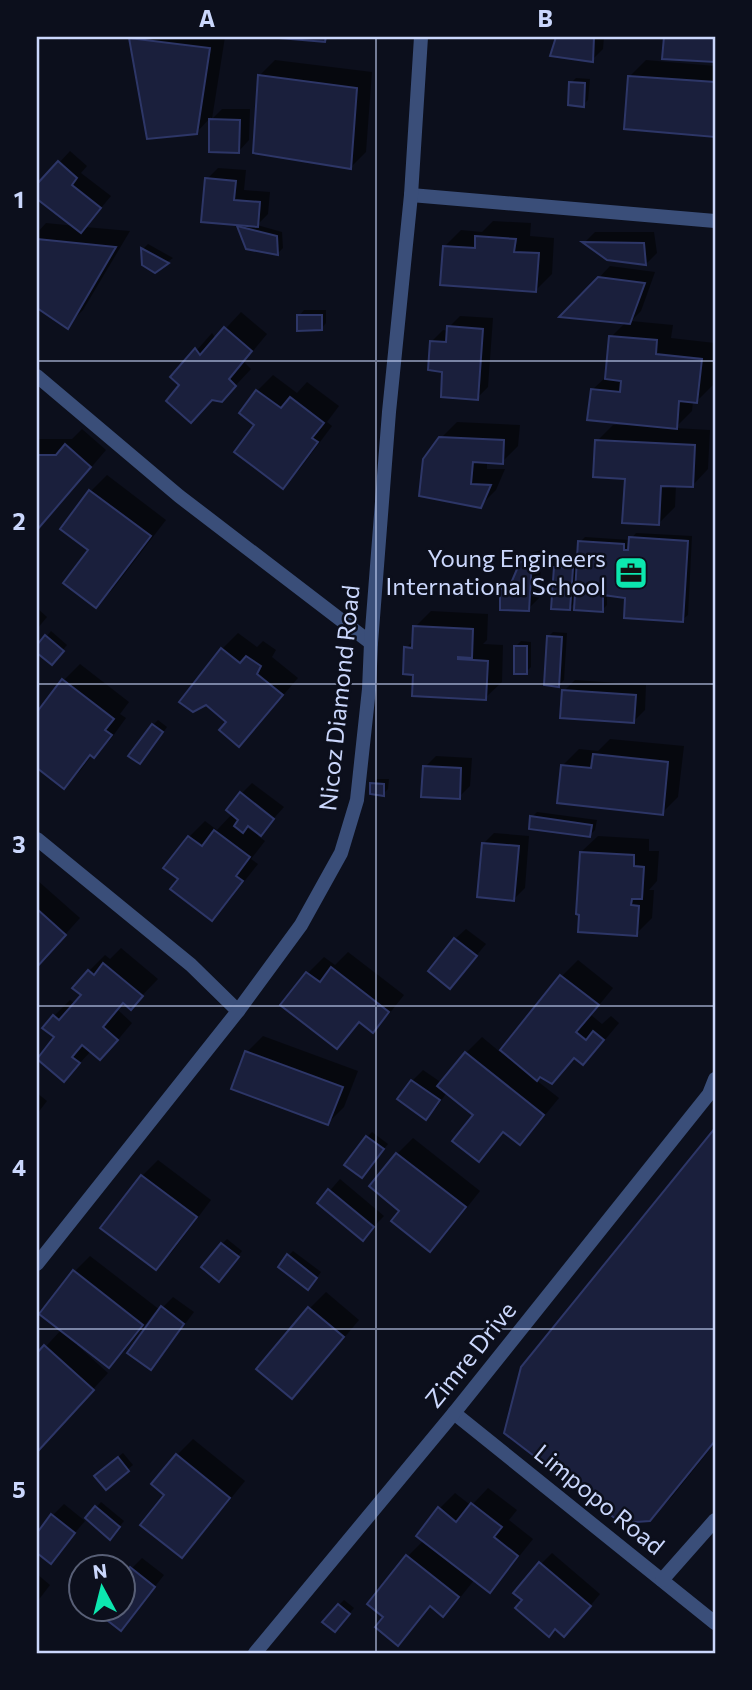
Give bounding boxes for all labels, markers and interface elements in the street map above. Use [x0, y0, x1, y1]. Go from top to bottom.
text: A [199, 4, 216, 32]
text: B [537, 4, 553, 32]
text: 1 [14, 185, 24, 213]
text: 2 [12, 507, 26, 535]
place label: Young Engineers International School [386, 543, 606, 600]
office icon: Young Engineers International School [612, 554, 650, 592]
street label: Nicoz Diamond Road [312, 583, 365, 812]
text: 3 [12, 830, 26, 858]
text: 4 [12, 1153, 26, 1181]
street label: Zimre Drive [418, 1295, 521, 1413]
street label: Limpopo Road [529, 1438, 671, 1560]
text: 5 [12, 1475, 26, 1503]
north arrow [66, 1554, 136, 1624]
text: N [91, 1558, 108, 1583]

